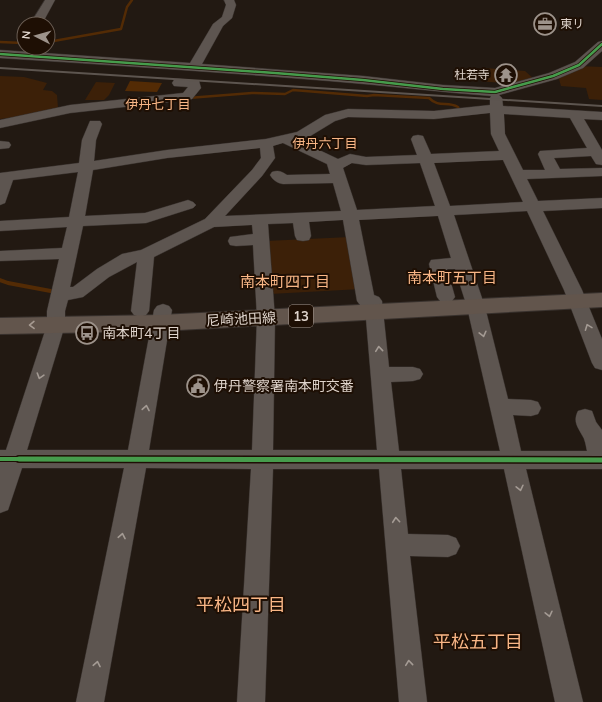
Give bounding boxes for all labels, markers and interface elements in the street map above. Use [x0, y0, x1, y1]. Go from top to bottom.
office icon: 東リ [532, 11, 558, 37]
north arrow [16, 16, 56, 56]
place label: 東リ [560, 16, 584, 31]
text: N [19, 30, 33, 40]
temple icon: 杜若寺 [493, 62, 519, 88]
place label: 杜若寺 [454, 67, 490, 82]
district label: 伊丹七丁目 [125, 96, 191, 112]
district label: 伊丹六丁目 [292, 135, 358, 151]
district label: 南本町五丁目 [407, 268, 497, 287]
district label: 南本町四丁目 [240, 272, 330, 291]
road number: 13 [289, 305, 313, 327]
street label: 尼崎池田線 [206, 308, 276, 330]
bus stop icon: 南本町4丁目 [74, 320, 100, 346]
one-way arrow [29, 321, 35, 329]
one-way arrow [585, 323, 593, 330]
place label: 南本町4丁目 [102, 324, 180, 342]
one-way arrow [478, 331, 486, 337]
one-way arrow [374, 346, 383, 352]
one-way arrow [36, 372, 45, 379]
public building icon: 伊丹警察署南本町交番 [185, 373, 211, 399]
place label: 伊丹警察署南本町交番 [214, 377, 354, 395]
one-way arrow [141, 405, 149, 411]
one-way arrow [515, 484, 523, 491]
one-way arrow [391, 517, 400, 523]
one-way arrow [117, 533, 126, 539]
district label: 平松四丁目 [196, 593, 286, 616]
one-way arrow [544, 611, 552, 617]
district label: 平松五丁目 [433, 630, 523, 653]
one-way arrow [405, 660, 414, 666]
one-way arrow [92, 661, 101, 667]

